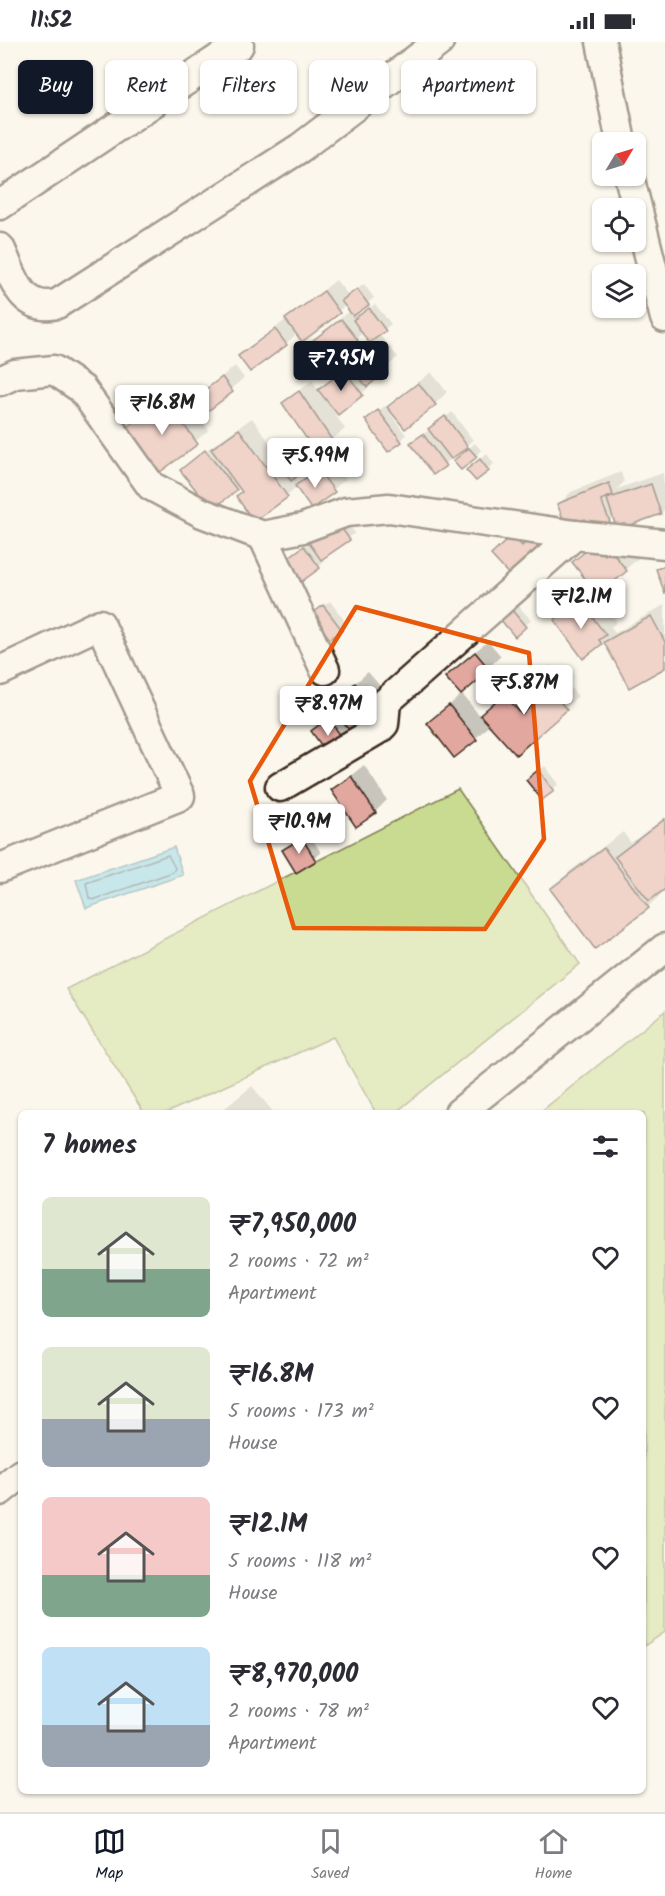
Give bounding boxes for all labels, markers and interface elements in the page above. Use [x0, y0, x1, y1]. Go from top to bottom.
text: 11:52 [30, 4, 73, 39]
chip: Buy [18, 60, 93, 114]
chip: Rent [105, 60, 188, 114]
chip: Filters [200, 60, 297, 114]
chip: New [309, 60, 389, 114]
chip: Apartment [401, 60, 536, 114]
north arrow [592, 132, 646, 186]
map controls [592, 132, 646, 318]
button: locate [592, 198, 646, 252]
button: layers [592, 264, 646, 318]
pin: ₹7.95M [292, 341, 390, 392]
text: ₹7.95M [308, 344, 374, 376]
pin: ₹16.8M [113, 385, 211, 436]
text: ₹16.8M [129, 388, 195, 420]
pin: ₹5.99M [266, 438, 364, 489]
text: ₹5.99M [281, 441, 349, 473]
pin: ₹12.1M [532, 579, 630, 630]
text: ₹12.1M [551, 582, 612, 614]
pin: ₹5.87M [475, 665, 573, 716]
text: ₹5.87M [490, 668, 558, 700]
pin: ₹8.97M [279, 686, 377, 737]
text: ₹8.97M [294, 689, 362, 721]
pin: ₹10.9M [250, 804, 348, 855]
text: ₹10.9M [267, 807, 331, 839]
text: 7 homes [42, 1125, 137, 1167]
icon: filters [589, 1130, 622, 1163]
text: ₹7,950,000 [228, 1204, 356, 1246]
icon: home [90, 1221, 162, 1293]
icon: heart [589, 1241, 622, 1274]
text: 2 rooms · 72 m² [228, 1246, 369, 1278]
text: Apartment [228, 1278, 317, 1310]
text: ₹16.8M [228, 1354, 314, 1396]
icon: home [90, 1371, 162, 1443]
icon: heart [589, 1391, 622, 1424]
text: 5 rooms · 173 m² [228, 1396, 374, 1428]
text: House [228, 1428, 278, 1460]
text: ₹12.1M [228, 1504, 307, 1546]
icon: home [90, 1521, 162, 1593]
icon: heart [589, 1541, 622, 1574]
text: 5 rooms · 118 m² [228, 1546, 371, 1578]
text: House [228, 1578, 278, 1610]
text: ₹8,970,000 [228, 1654, 358, 1696]
icon: home [90, 1671, 162, 1743]
icon: heart [589, 1691, 622, 1724]
text: 2 rooms · 78 m² [228, 1696, 369, 1728]
text: Apartment [228, 1728, 317, 1760]
tab: Map [93, 1825, 126, 1886]
tab: Saved [311, 1825, 349, 1886]
tab: Home [534, 1825, 572, 1886]

